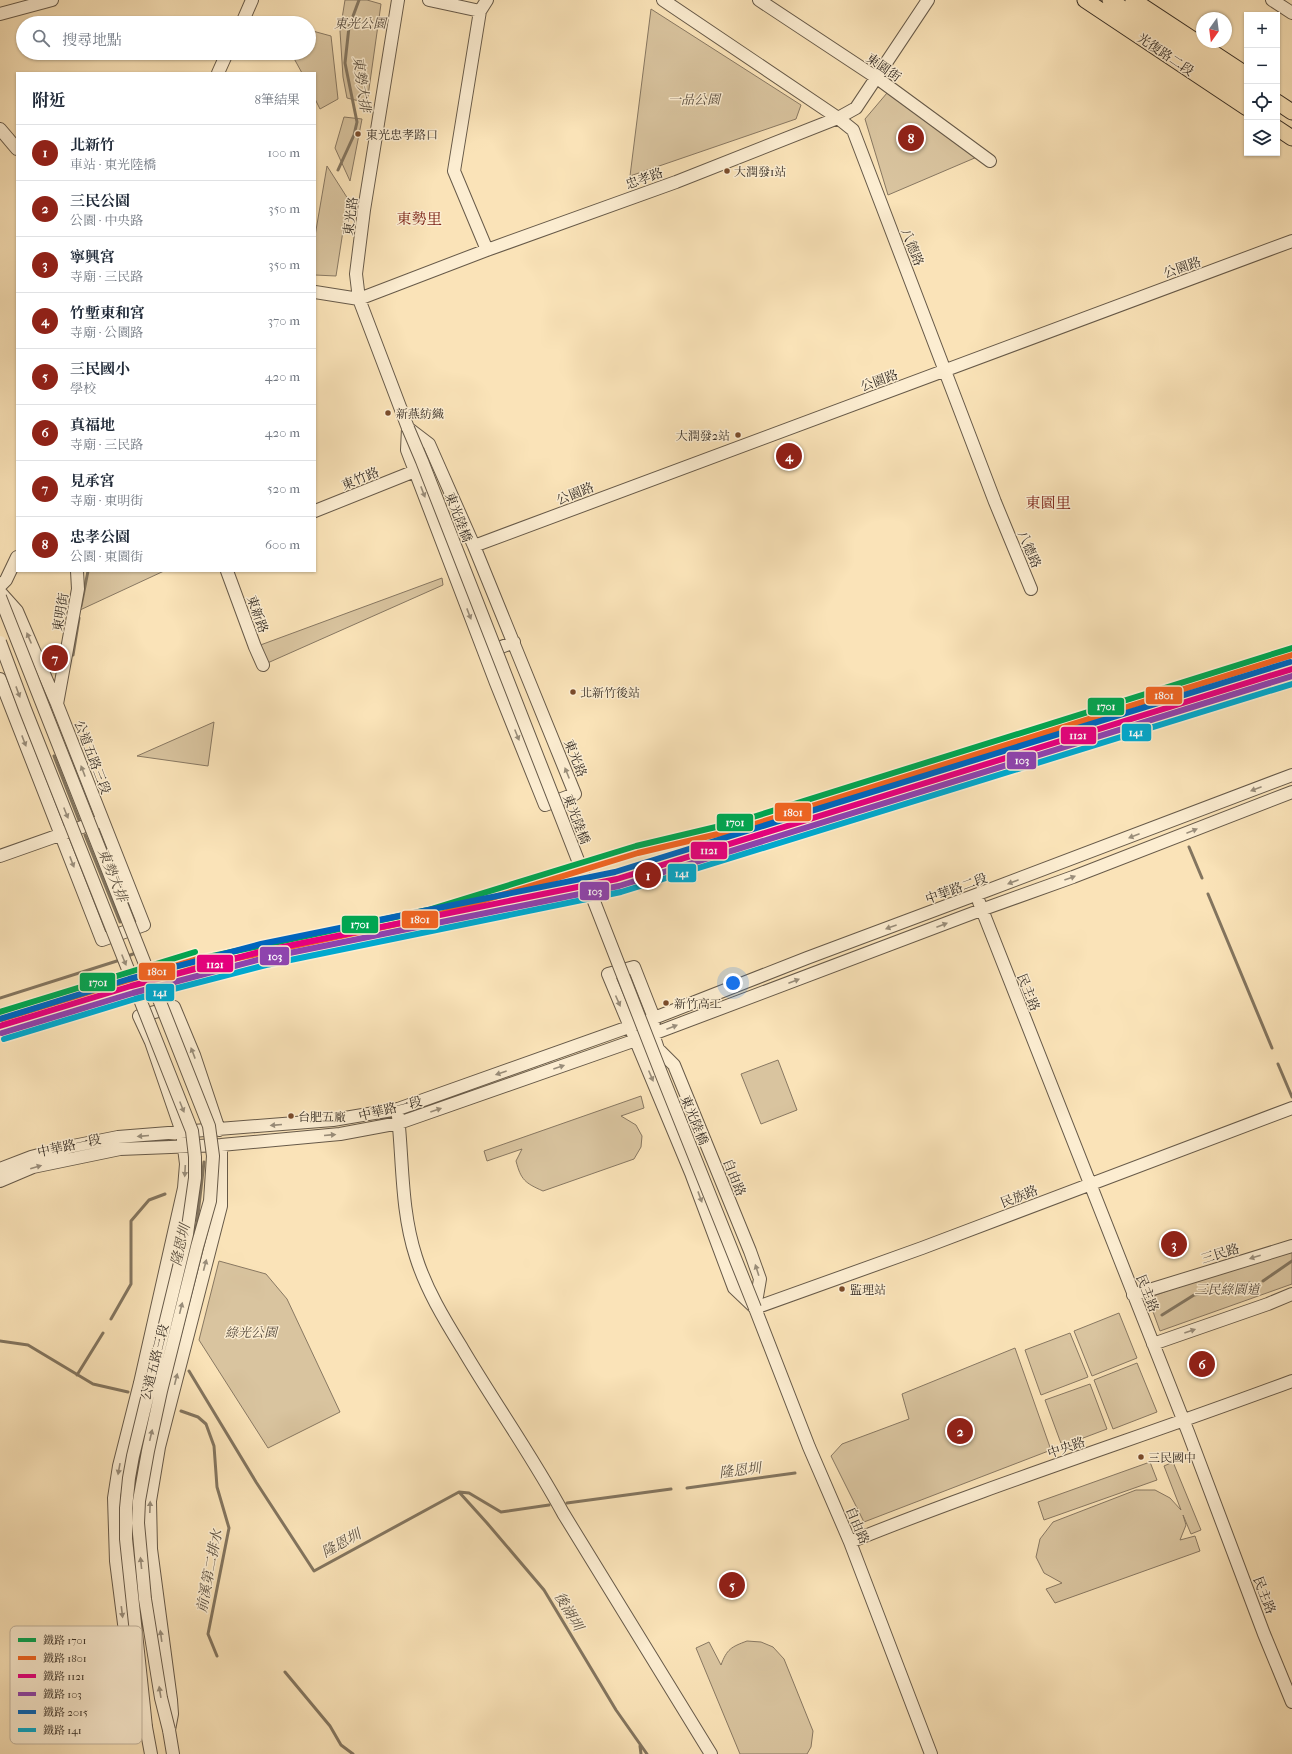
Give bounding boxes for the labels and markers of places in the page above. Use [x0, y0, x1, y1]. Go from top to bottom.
pin: 8 [898, 123, 924, 153]
place label: 東光忠孝路口 [366, 128, 438, 142]
marker: 東光忠孝路口 [353, 129, 363, 139]
place label: 大潤發1站 [734, 165, 786, 179]
marker: 大潤發1站 [722, 166, 732, 176]
place label: 新燕紡織 [396, 407, 444, 421]
marker: 新燕紡織 [383, 408, 393, 418]
place label: 大潤發2站 [676, 429, 730, 443]
marker: 大潤發2站 [733, 430, 743, 440]
pin: 4 [776, 441, 802, 471]
pin: 7 [42, 643, 68, 673]
place label: 北新竹後站 [580, 686, 640, 700]
marker: 北新竹後站 [568, 687, 578, 697]
pin: 1 [635, 860, 661, 890]
place label: 新竹高工 [674, 997, 722, 1011]
marker: 新竹高工 [661, 998, 671, 1008]
place label: 台肥五廠 [298, 1110, 346, 1124]
marker: 台肥五廠 [286, 1111, 296, 1121]
pin: 3 [1161, 1229, 1187, 1259]
place label: 監理站 [850, 1283, 886, 1297]
marker: 監理站 [837, 1284, 847, 1294]
pin: 6 [1189, 1349, 1215, 1379]
pin: 2 [947, 1416, 973, 1446]
place label: 三民國中 [1148, 1451, 1196, 1465]
marker: 三民國中 [1136, 1452, 1146, 1462]
pin: 5 [719, 1570, 745, 1600]

